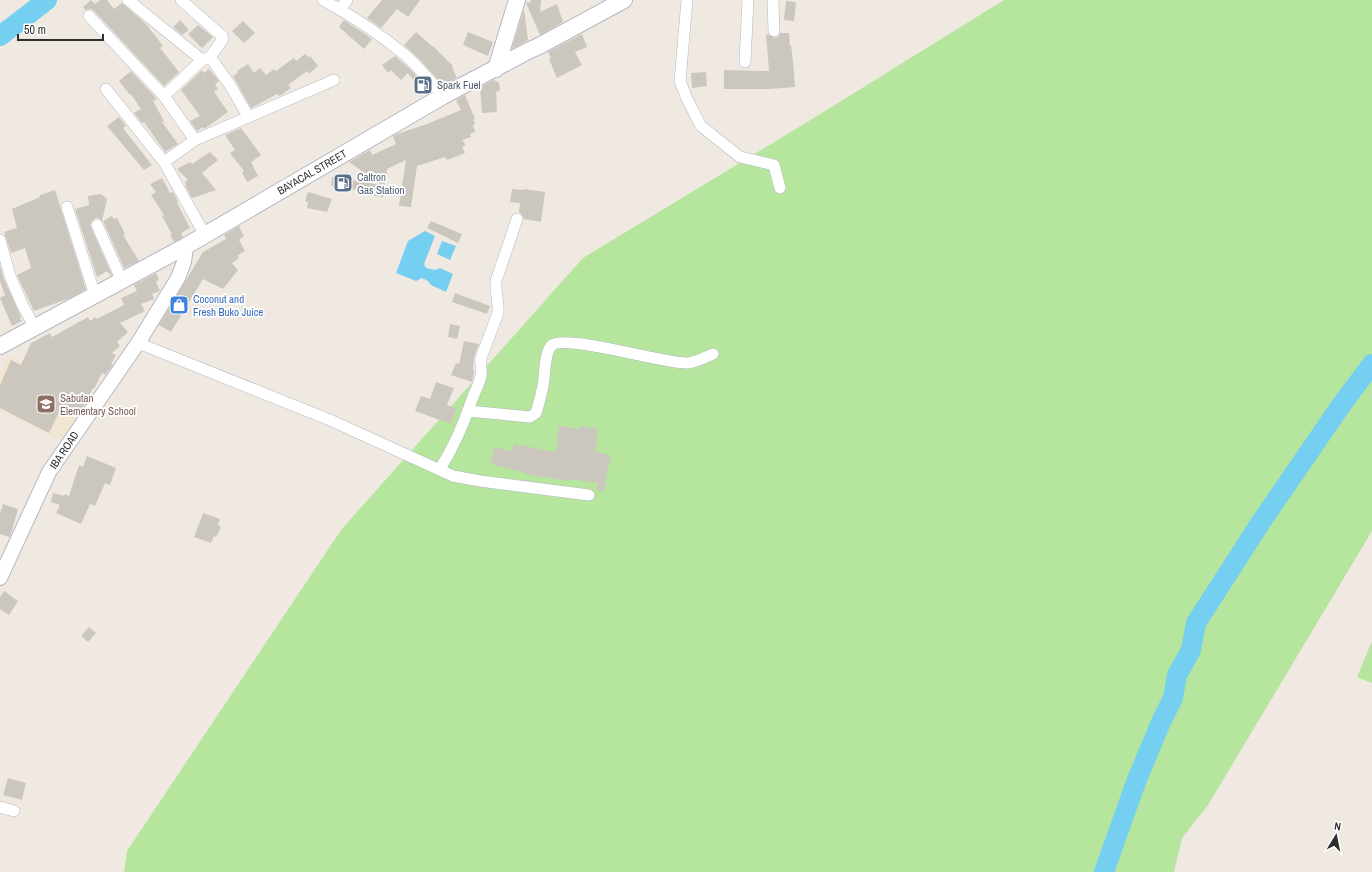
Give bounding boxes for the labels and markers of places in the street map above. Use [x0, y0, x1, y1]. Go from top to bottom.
fuel station icon: Spark Fuel [412, 74, 434, 96]
place label: Spark Fuel [437, 78, 481, 92]
place label: Caltron Gas Station [357, 170, 405, 197]
fuel station icon: Caltron Gas Station [332, 172, 354, 194]
place label: Coconut and Fresh Buko Juice [193, 292, 263, 319]
shop icon: Coconut and Fresh Buko Juice [168, 294, 190, 316]
place label: Sabutan Elementary School [60, 391, 136, 418]
school or university icon: Sabutan Elementary School [35, 393, 57, 415]

